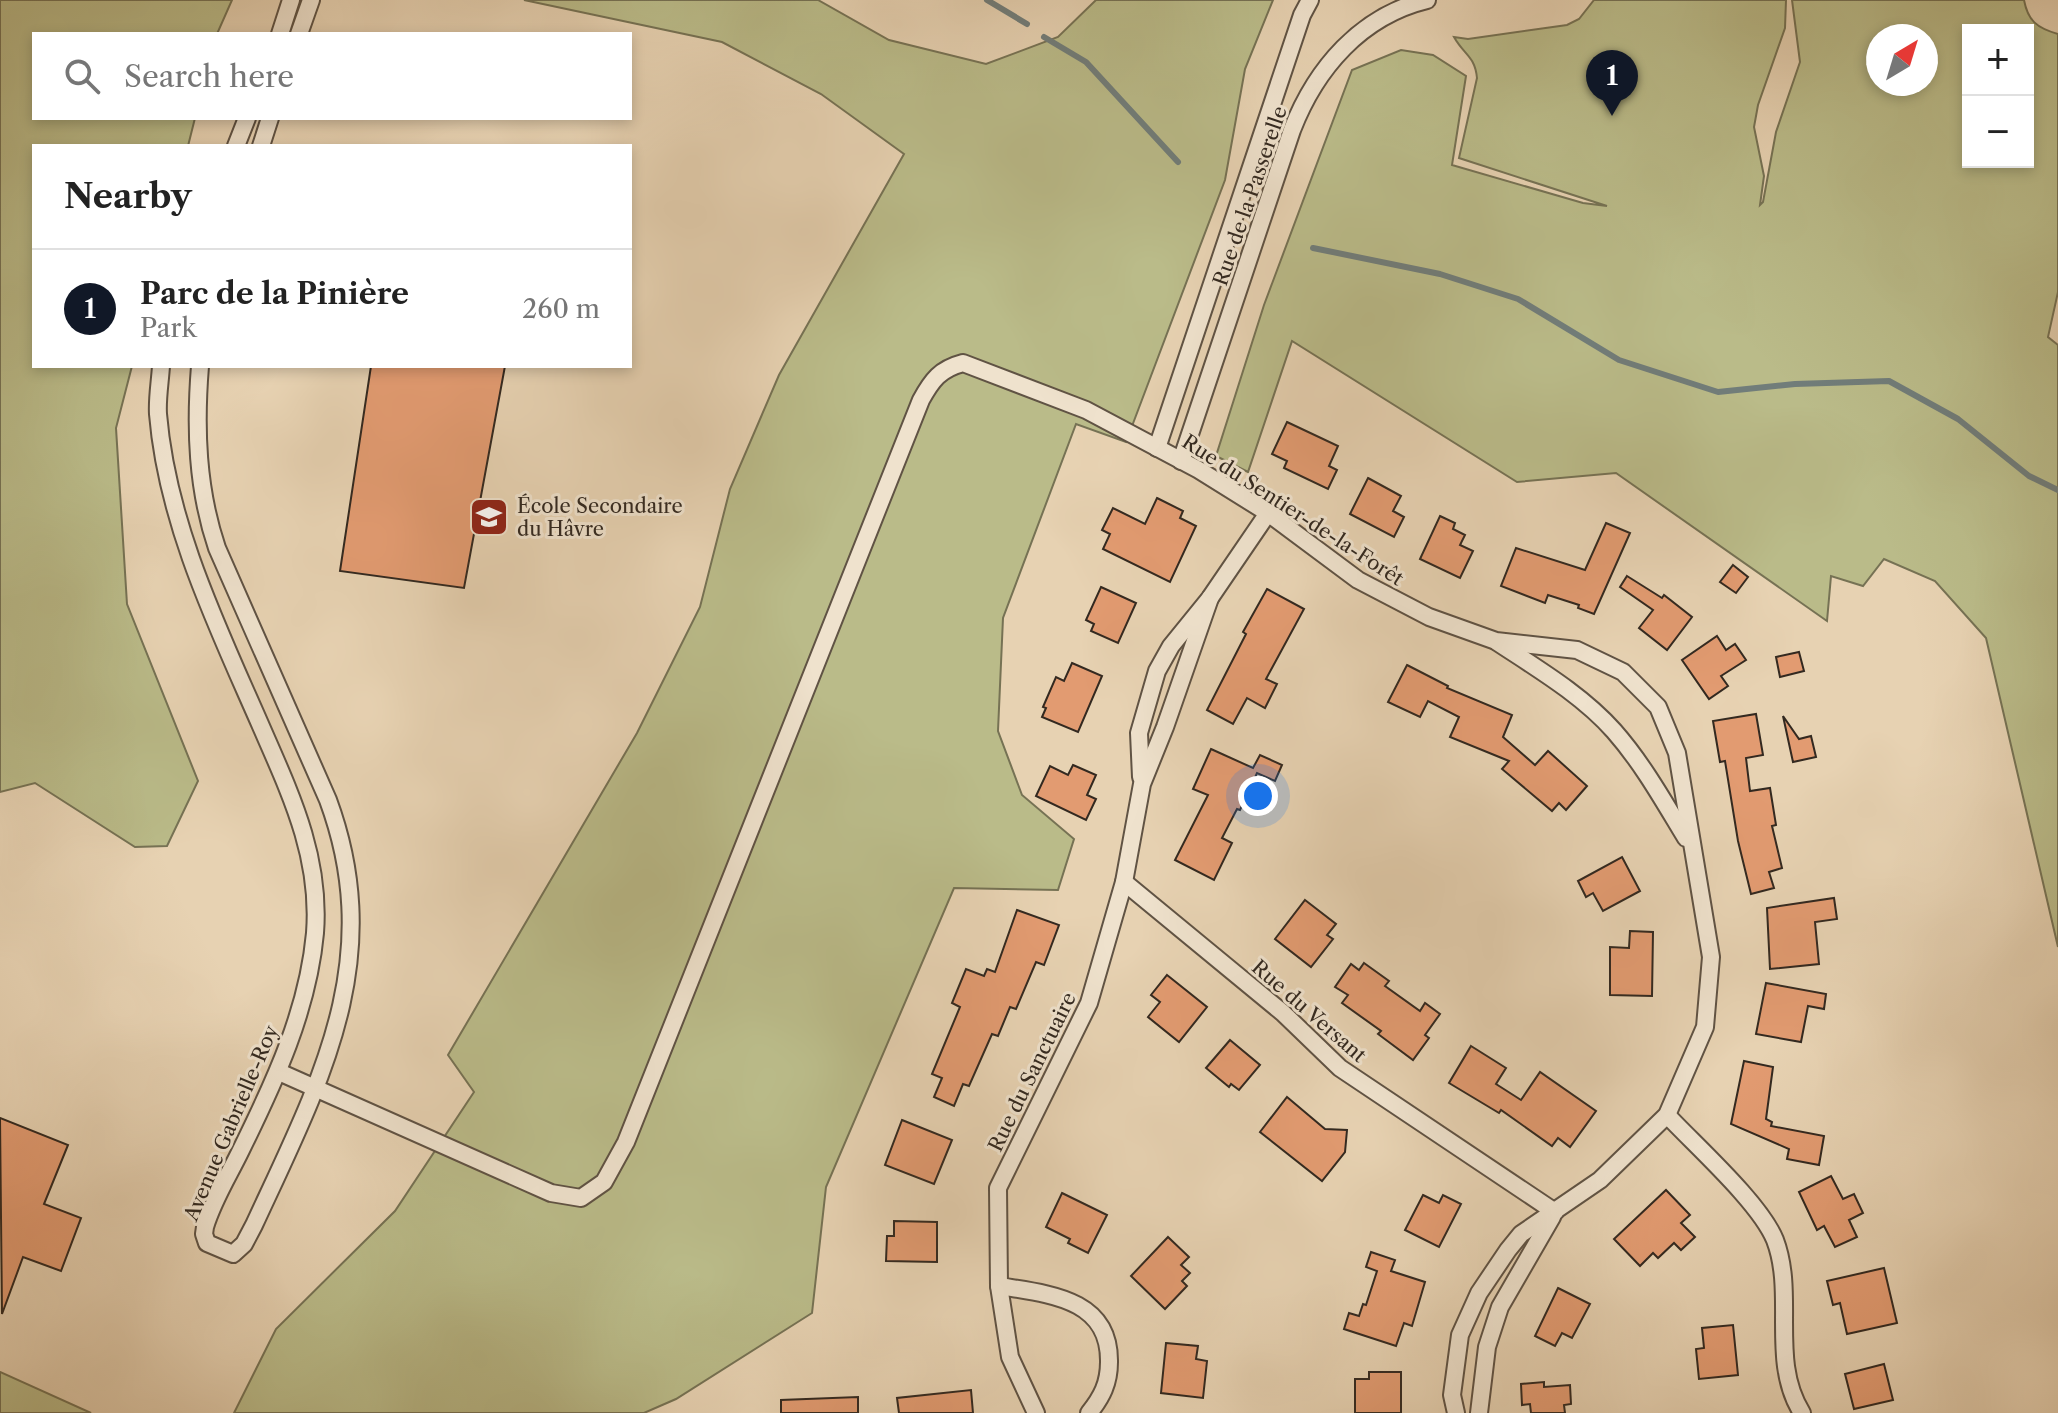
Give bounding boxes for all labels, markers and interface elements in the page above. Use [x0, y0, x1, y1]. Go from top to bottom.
north arrow [1866, 24, 1938, 96]
map controls [1962, 24, 2034, 168]
button: + [1962, 24, 2034, 96]
search box [32, 32, 632, 120]
pin: 1 [1586, 50, 1638, 116]
icon: search [60, 54, 104, 98]
text: Search here [124, 58, 294, 95]
button: − [1962, 96, 2034, 168]
street label: Rue de la Passerelle [1208, 103, 1292, 289]
text: Nearby [64, 175, 192, 217]
text: Parc de la Pinière [140, 275, 409, 312]
text: 1 [84, 293, 96, 325]
text: 260 m [522, 293, 600, 325]
text: Park [140, 312, 197, 344]
street label: Rue du Sentier-de-la-Forêt [1178, 429, 1408, 591]
place label: École Secondaire du Hâvre [517, 493, 683, 541]
school or university icon: École Secondaire du Hâvre [468, 496, 510, 538]
your location [1238, 776, 1278, 816]
street label: Rue du Versant [1247, 955, 1371, 1067]
street label: Rue du Sanctuaire [983, 988, 1081, 1156]
street label: Avenue Gabrielle-Roy [178, 1021, 283, 1225]

